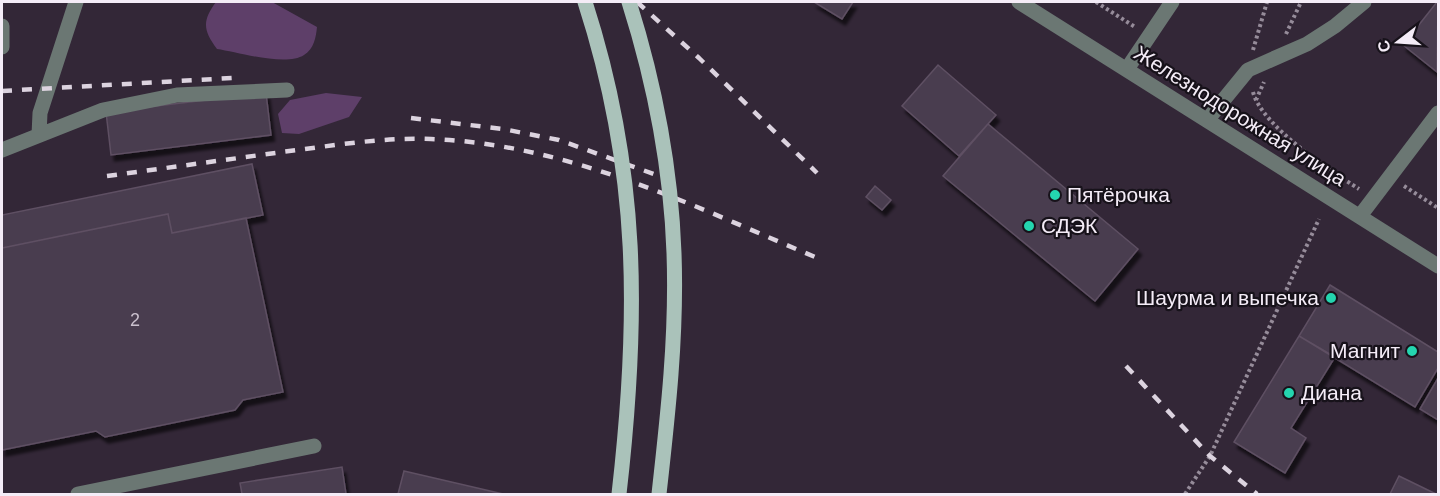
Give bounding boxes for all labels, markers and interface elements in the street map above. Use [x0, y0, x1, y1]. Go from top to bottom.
north arrow [1368, 12, 1428, 72]
text: С [1374, 38, 1394, 54]
street label: Железнодорожная улица [1130, 41, 1351, 191]
place label: Пятёрочка [1067, 183, 1170, 206]
marker: Пятёрочка [1048, 188, 1062, 202]
place label: СДЭК [1041, 214, 1098, 237]
marker: СДЭК [1022, 219, 1036, 233]
place label: Шаурма и выпечка [1136, 286, 1319, 309]
marker: Шаурма и выпечка [1324, 291, 1338, 305]
house number: 2 [130, 310, 140, 330]
place label: Магнит [1330, 339, 1400, 362]
marker: Магнит [1405, 344, 1419, 358]
place label: Диана [1301, 381, 1362, 404]
marker: Диана [1282, 386, 1296, 400]

